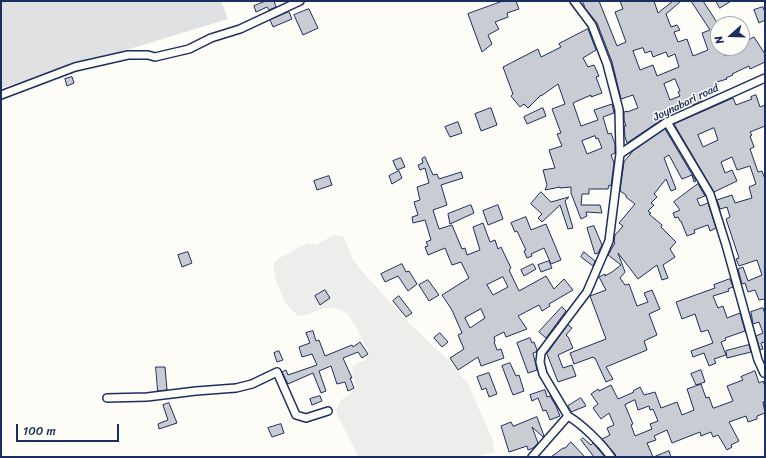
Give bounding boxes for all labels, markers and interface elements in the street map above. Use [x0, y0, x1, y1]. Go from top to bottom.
north arrow [710, 16, 750, 56]
text: N [709, 33, 729, 47]
street label: Joynabari road [651, 81, 721, 125]
scale bar [18, 416, 121, 442]
text: 100 m [23, 420, 56, 442]

